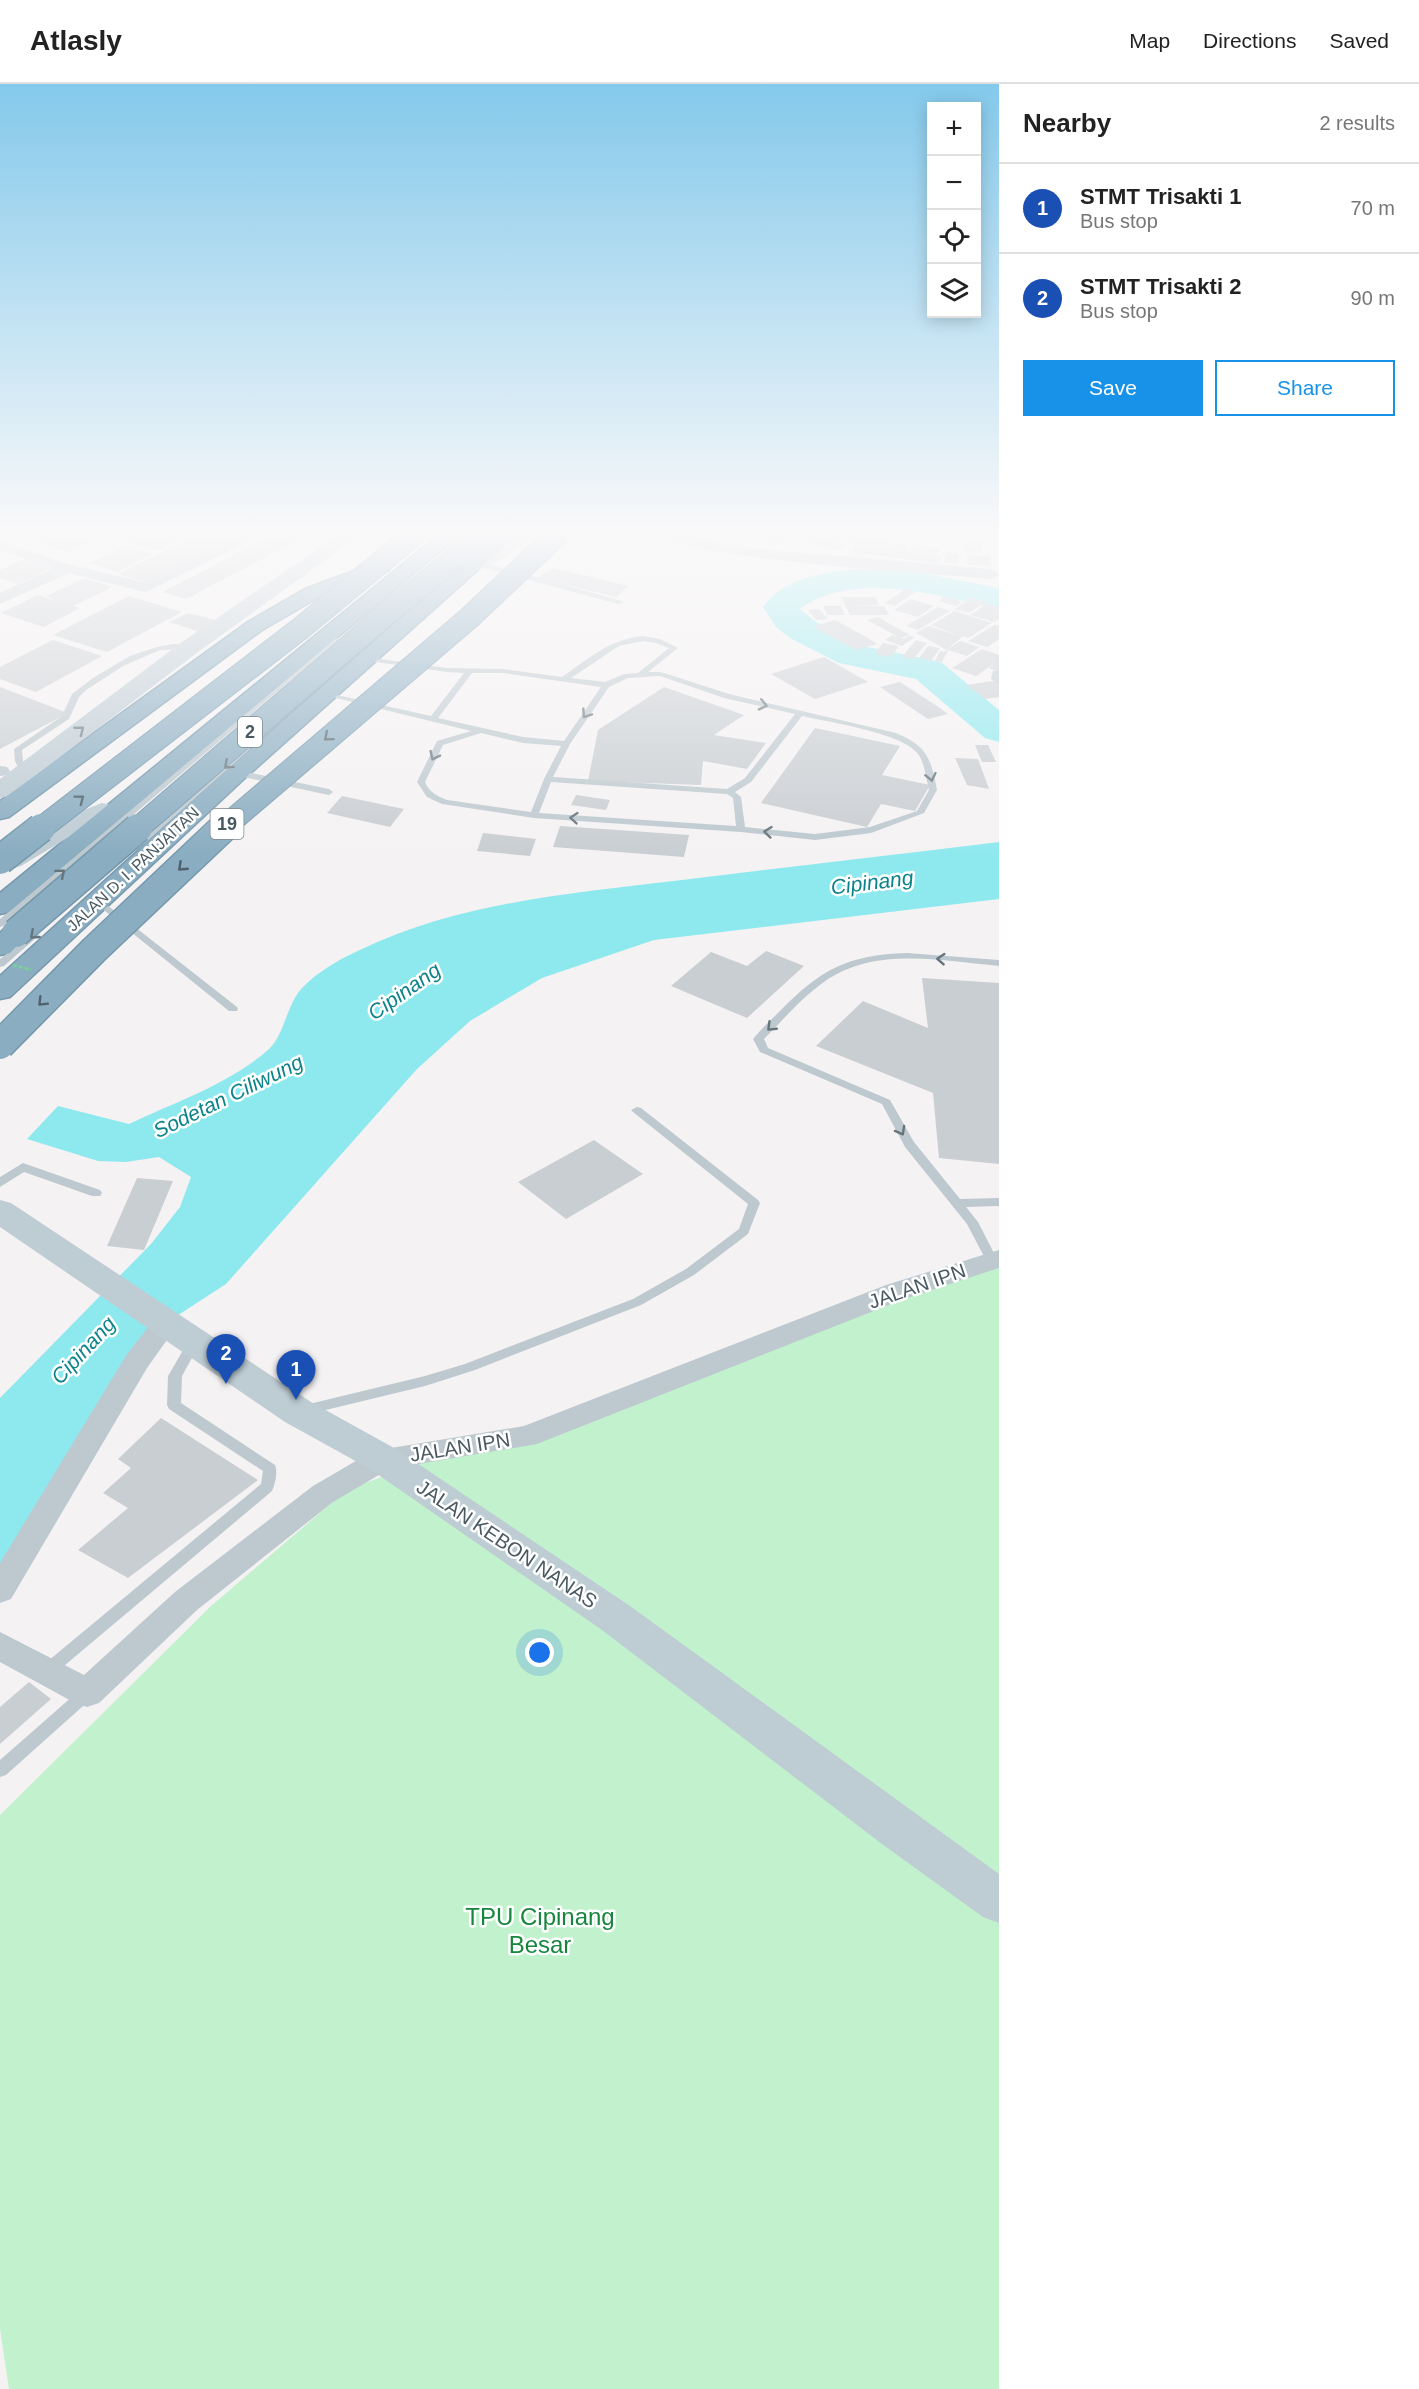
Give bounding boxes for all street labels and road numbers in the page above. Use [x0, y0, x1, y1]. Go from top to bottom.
road number: 2 [238, 717, 262, 747]
street label: JALAN D. I. PANJAITAN [64, 804, 202, 934]
road number: 19 [210, 809, 244, 839]
street label: JALAN IPN [866, 1259, 968, 1313]
street label: JALAN IPN [408, 1428, 512, 1466]
street label: JALAN KEBON NANAS [413, 1476, 601, 1612]

